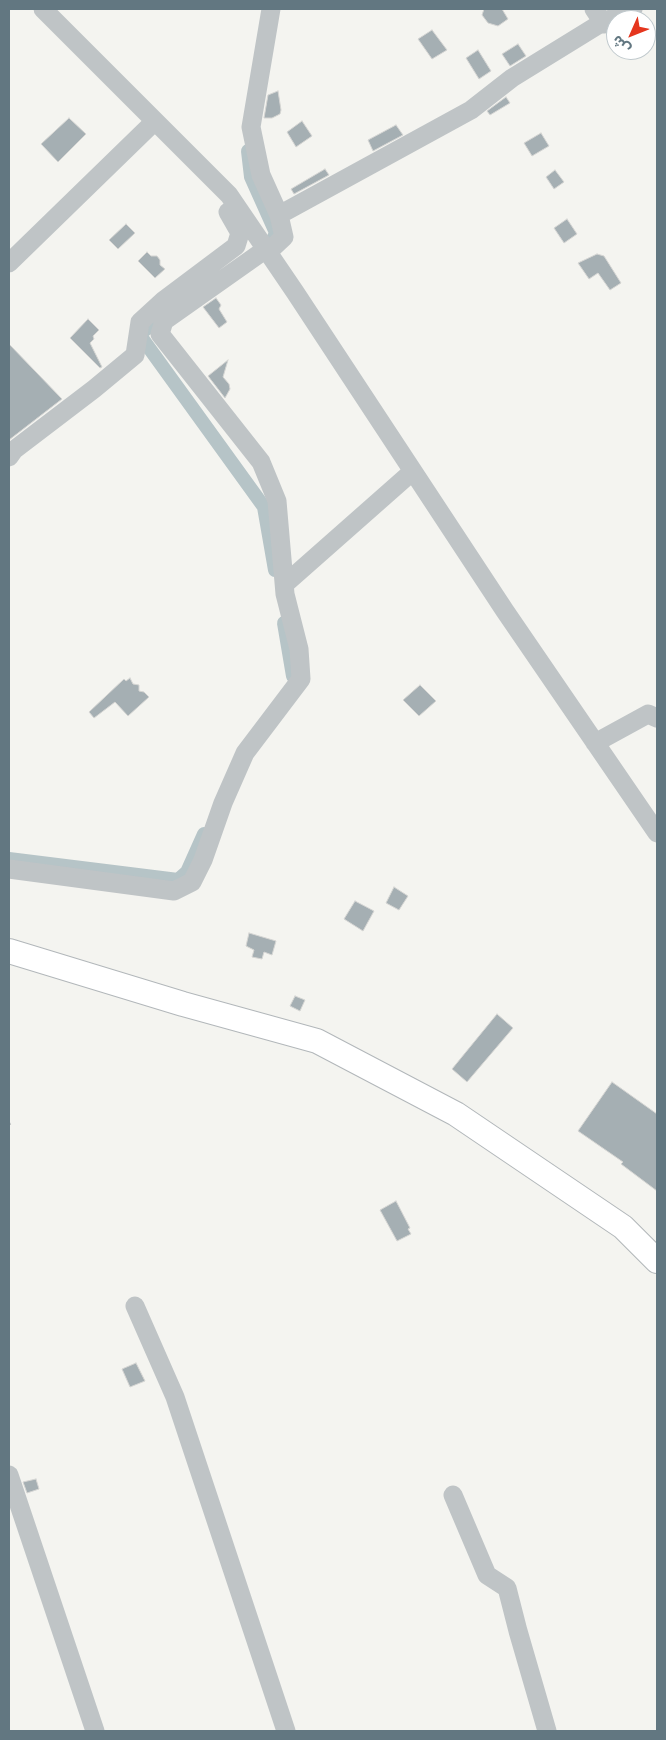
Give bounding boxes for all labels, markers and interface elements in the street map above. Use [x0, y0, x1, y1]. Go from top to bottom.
north arrow [606, 10, 656, 60]
text: ش [609, 32, 633, 57]

